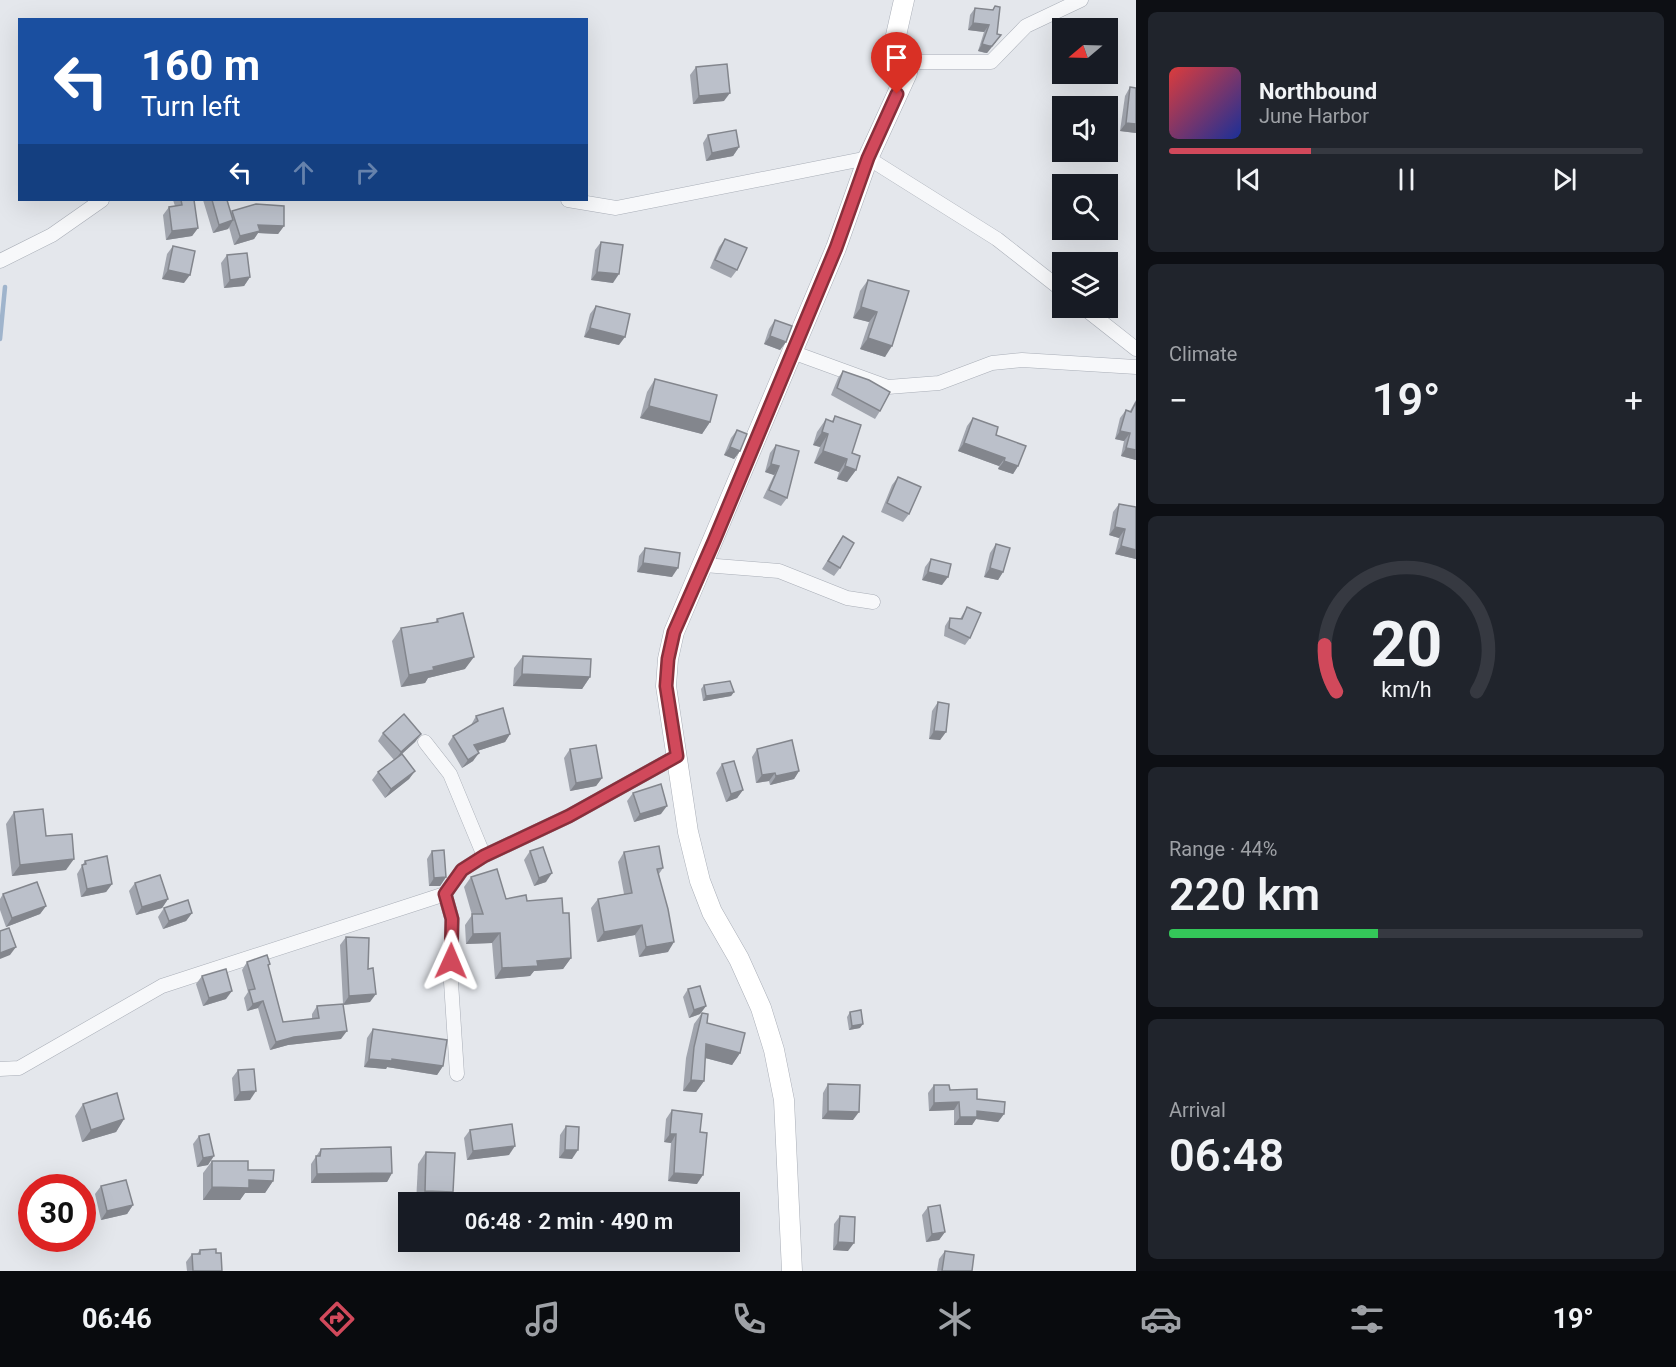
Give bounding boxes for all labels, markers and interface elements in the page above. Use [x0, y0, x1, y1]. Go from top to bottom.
north arrow [1052, 18, 1118, 84]
map controls [1052, 18, 1118, 318]
pin [871, 32, 922, 94]
text: 160 m [141, 41, 260, 90]
icon: arrive [880, 41, 913, 74]
icon: left [42, 42, 120, 120]
text: Northbound [1259, 79, 1377, 104]
text: Turn left [141, 91, 241, 123]
button: sound [1052, 96, 1118, 162]
text: June Harbor [1259, 104, 1369, 128]
icon: left [224, 156, 257, 189]
icon: ahead [287, 156, 320, 189]
icon: right [350, 156, 383, 189]
icon: previous [1232, 163, 1265, 196]
icon: pause [1390, 163, 1423, 196]
icon: next [1548, 163, 1581, 196]
button: search [1052, 174, 1118, 240]
button: layers [1052, 252, 1118, 318]
text: Climate [1169, 342, 1237, 366]
text: 19° [1372, 373, 1440, 426]
text: − [1169, 381, 1188, 420]
text: + [1624, 381, 1643, 420]
text: 20 [1370, 609, 1442, 682]
text: km/h [1381, 678, 1431, 703]
text: Range · 44% [1169, 837, 1277, 861]
text: 220 km [1169, 868, 1320, 921]
position arrow [419, 929, 483, 993]
text: Arrival [1169, 1098, 1226, 1122]
text: 06:48 [1169, 1129, 1284, 1182]
speed limit sign: 30 [18, 1174, 96, 1252]
text: 06:48 · 2 min · 490 m [465, 1209, 673, 1234]
icon: directions [316, 1298, 358, 1340]
icon: music [522, 1298, 564, 1340]
icon: phone [728, 1298, 770, 1340]
icon: climate [934, 1298, 976, 1340]
icon: car [1140, 1298, 1182, 1340]
icon: filters [1346, 1298, 1388, 1340]
text: 06:46 [82, 1303, 152, 1335]
text: 19° [1552, 1303, 1594, 1335]

